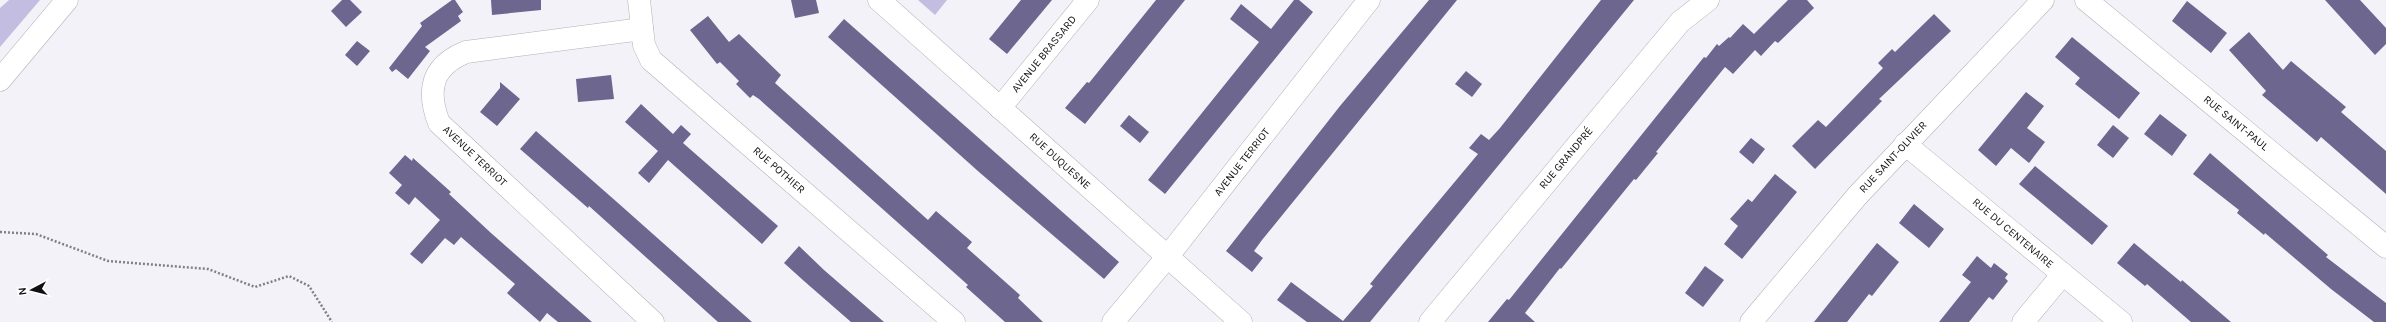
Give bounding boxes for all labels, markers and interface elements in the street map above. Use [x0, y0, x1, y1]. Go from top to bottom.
street label: AVENUE BRASSARD [1009, 13, 1079, 95]
street label: RUE SAINT-PAUL [2201, 93, 2272, 154]
street label: RUE SAINT-OLIVIER [1856, 118, 1930, 195]
street label: AVENUE TERRIOT [440, 123, 510, 189]
street label: RUE GRANDPRÉ [1535, 123, 1596, 192]
street label: AVENUE TERRIOT [1211, 125, 1273, 199]
street label: RUE DUQUESNE [1027, 130, 1093, 192]
street label: RUE POTHIER [750, 144, 808, 196]
street label: RUE DU CENTENAIRE [1970, 195, 2056, 271]
north arrow [12, 270, 52, 310]
text: N [16, 286, 30, 296]

